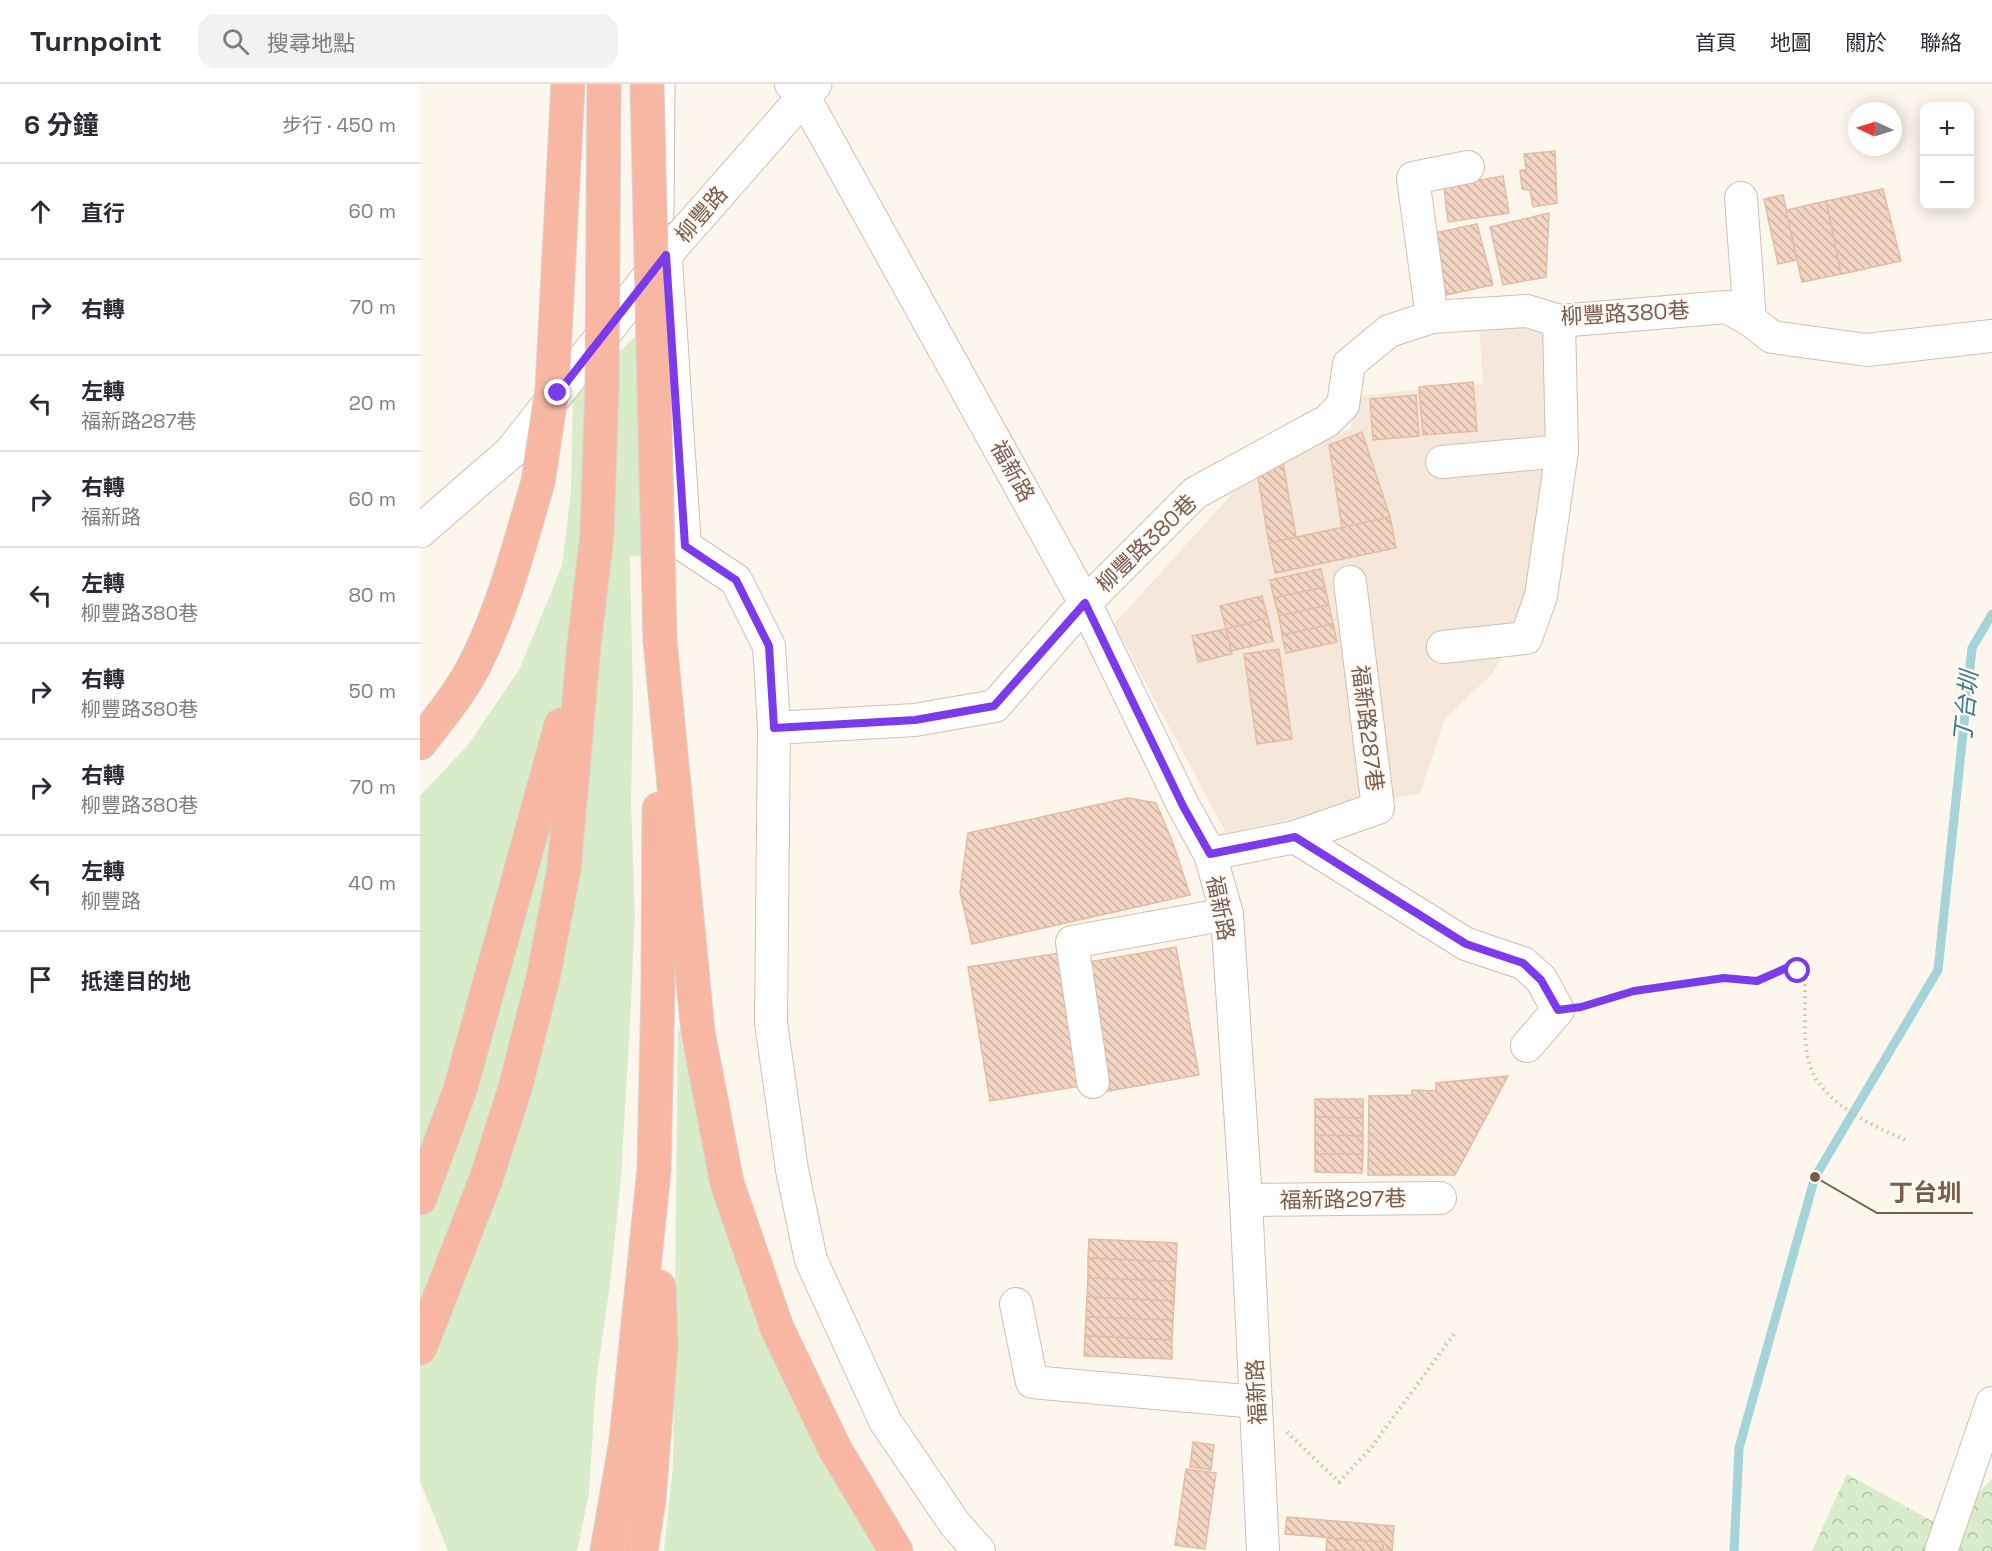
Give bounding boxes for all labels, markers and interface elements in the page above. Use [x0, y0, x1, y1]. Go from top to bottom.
search box [198, 14, 618, 68]
text: Turnpoint [30, 23, 162, 59]
icon: search [219, 25, 252, 58]
text: 搜尋地點 [267, 29, 355, 57]
text: 首頁 [1695, 29, 1737, 56]
text: 地圖 [1770, 29, 1812, 56]
text: 關於 [1845, 29, 1887, 56]
text: 聯絡 [1920, 29, 1962, 56]
north arrow [1848, 102, 1902, 156]
map controls [1920, 102, 1974, 210]
button: + [1920, 102, 1974, 156]
text: 6 分鐘 [24, 108, 99, 142]
text: 步行 · 450 m [282, 112, 396, 138]
button: − [1920, 156, 1974, 210]
street label: 柳豐路 [669, 180, 733, 248]
icon: ahead [24, 195, 57, 228]
text: 60 m [349, 198, 396, 224]
text: 直行 [81, 199, 125, 227]
icon: right [24, 291, 57, 324]
text: 70 m [350, 294, 396, 320]
text: 右轉 [81, 295, 125, 323]
street label: 柳豐路380巷 [1560, 296, 1690, 330]
text: 左轉 [81, 377, 125, 405]
route end [544, 379, 570, 405]
icon: left [24, 387, 57, 420]
text: 20 m [349, 390, 396, 416]
text: 福新路287巷 [81, 408, 197, 434]
street label: 福新路 [985, 435, 1041, 507]
text: 右轉 [81, 473, 125, 501]
icon: right [24, 483, 57, 516]
text: 60 m [349, 486, 396, 512]
street label: 柳豐路380巷 [1090, 488, 1202, 598]
text: 福新路 [81, 504, 141, 530]
text: 左轉 [81, 569, 125, 597]
icon: left [24, 579, 57, 612]
text: 80 m [348, 582, 396, 608]
text: 柳豐路380巷 [81, 600, 198, 626]
street label: 福新路287巷 [1346, 663, 1390, 793]
text: 右轉 [81, 665, 125, 693]
water label: 丁台圳 [1946, 667, 1985, 744]
icon: right [24, 675, 57, 708]
text: 50 m [349, 678, 396, 704]
text: 柳豐路380巷 [81, 696, 198, 722]
text: 右轉 [81, 761, 125, 789]
icon: right [24, 771, 57, 804]
text: 70 m [350, 774, 396, 800]
text: 柳豐路380巷 [81, 792, 198, 818]
text: 左轉 [81, 857, 125, 885]
icon: left [24, 867, 57, 900]
text: 40 m [348, 870, 396, 896]
street label: 福新路 [1201, 873, 1241, 943]
text: 柳豐路 [81, 888, 141, 914]
route start [1784, 957, 1810, 983]
icon: arrive [24, 963, 57, 996]
text: 抵達目的地 [81, 967, 191, 995]
callout: 丁台圳 [1877, 1171, 1973, 1213]
text: 丁台圳 [1889, 1177, 1961, 1208]
street label: 福新路297巷 [1279, 1184, 1407, 1214]
street label: 福新路 [1240, 1358, 1272, 1426]

